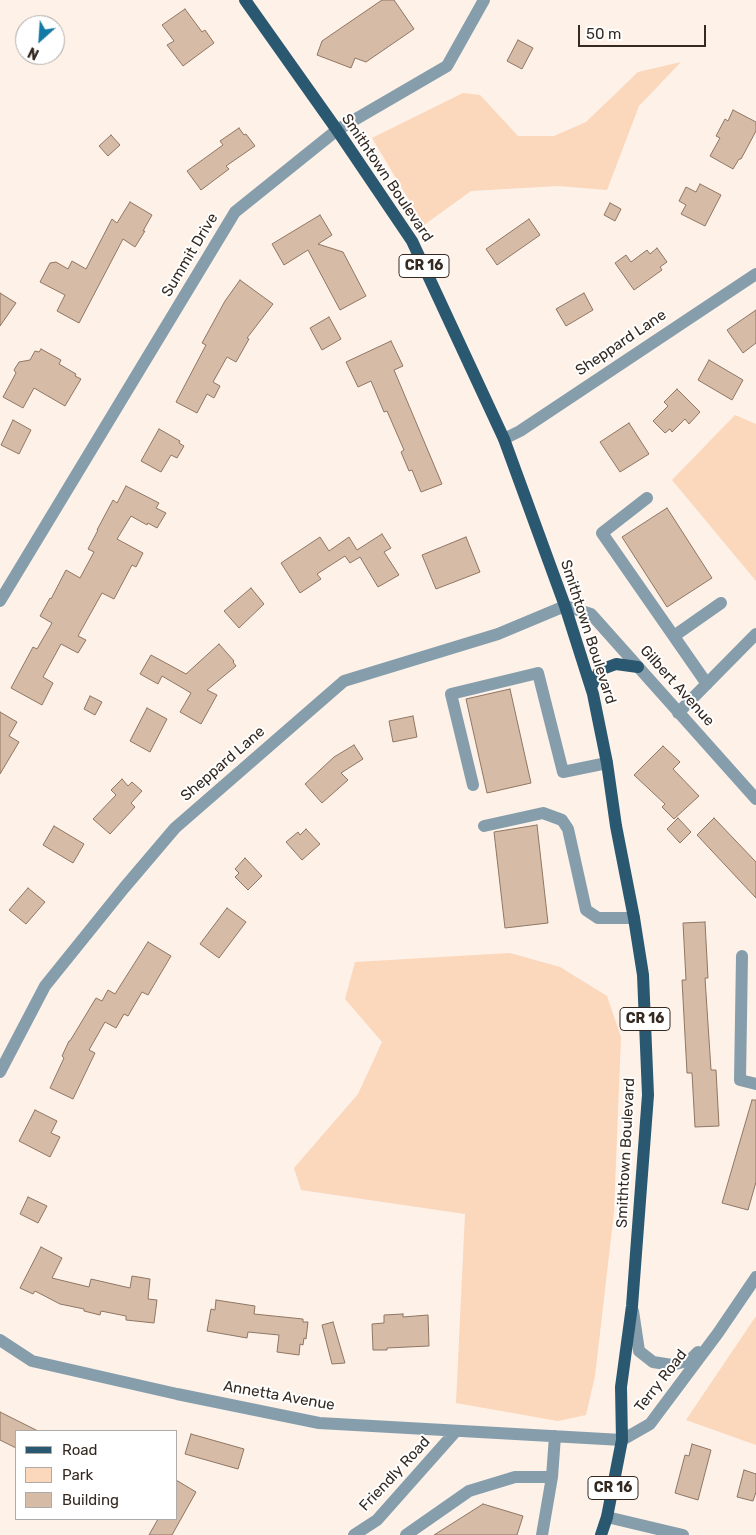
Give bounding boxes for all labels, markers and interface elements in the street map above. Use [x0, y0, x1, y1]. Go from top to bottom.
north arrow [15, 15, 65, 65]
scale bar [581, 15, 708, 47]
text: 50 m [586, 25, 621, 43]
text: N [25, 43, 42, 63]
street label: Smithtown Boulevard [337, 111, 437, 245]
street label: Summit Drive [158, 210, 222, 300]
road number: CR 16 [399, 255, 449, 278]
street label: Sheppard Lane [572, 306, 670, 380]
street label: Smithtown Boulevard [556, 558, 620, 706]
street label: Gilbert Avenue [636, 642, 718, 730]
street label: Sheppard Lane [177, 723, 269, 805]
road number: CR 16 [620, 1008, 670, 1030]
street label: Smithtown Boulevard [613, 1077, 639, 1229]
street label: Terry Road [631, 1346, 691, 1416]
street label: Annetta Avenue [222, 1377, 336, 1415]
legend [15, 1430, 178, 1520]
street label: Friendly Road [356, 1433, 434, 1515]
text: Road [62, 1441, 98, 1459]
text: Park [62, 1466, 93, 1484]
road number: CR 16 [588, 1476, 638, 1500]
text: Building [62, 1491, 119, 1509]

